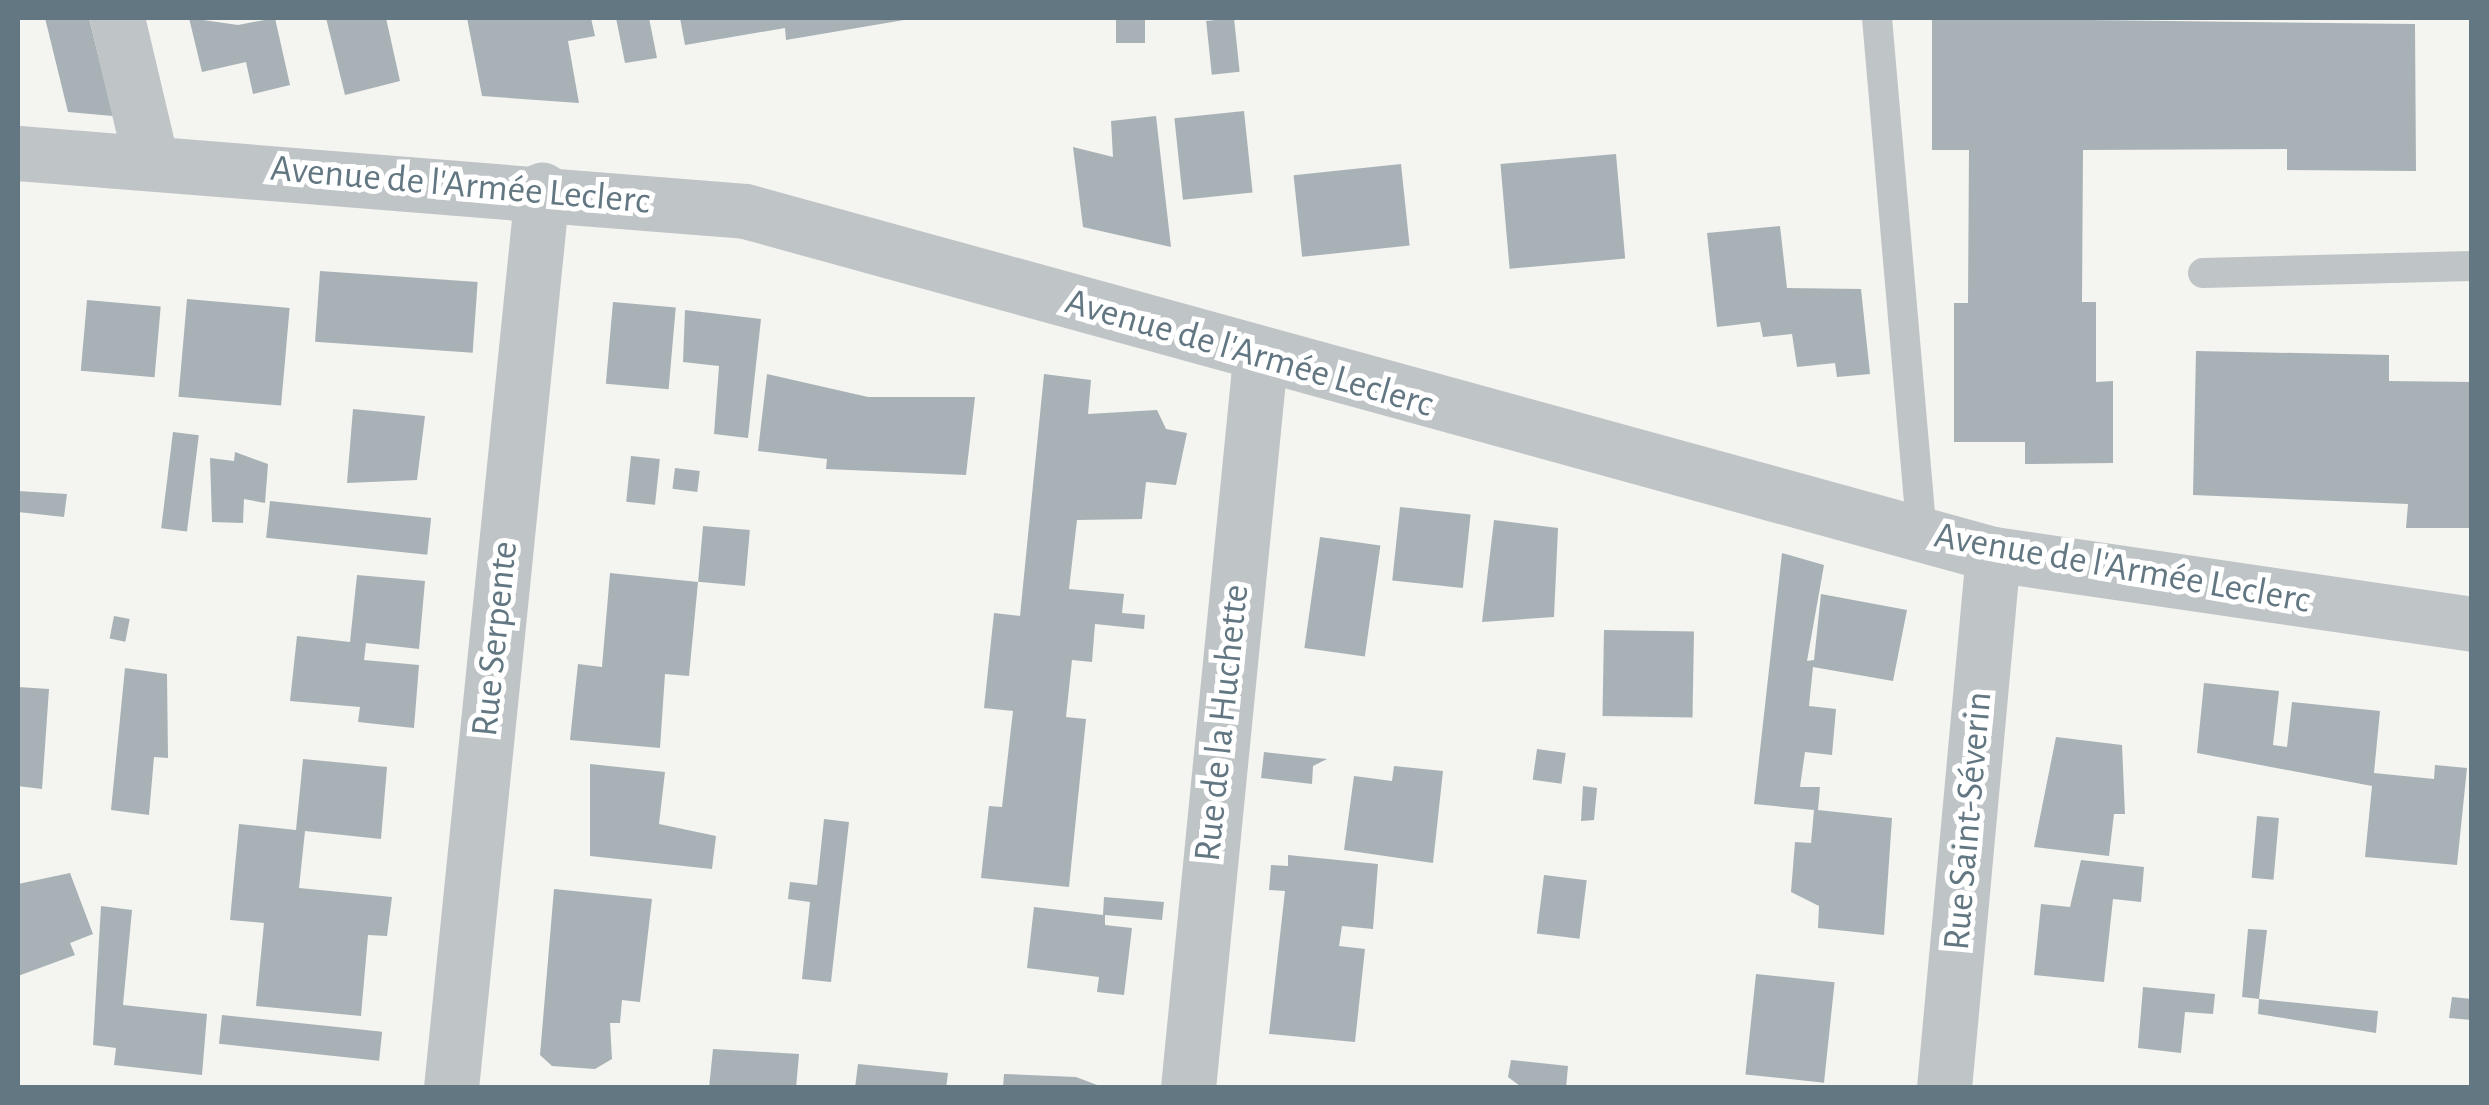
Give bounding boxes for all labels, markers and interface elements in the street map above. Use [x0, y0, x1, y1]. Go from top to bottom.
street label: Avenue de l'Armée Leclerc [268, 147, 652, 225]
street label: Avenue de l'Armée Leclerc [1060, 280, 1438, 428]
street label: Avenue de l'Armée Leclerc [1931, 513, 2313, 625]
street label: Rue Serpente [463, 539, 529, 739]
street label: Rue de la Huchette [1186, 582, 1260, 864]
street label: Rue Saint-Séverin [1935, 690, 2003, 952]

